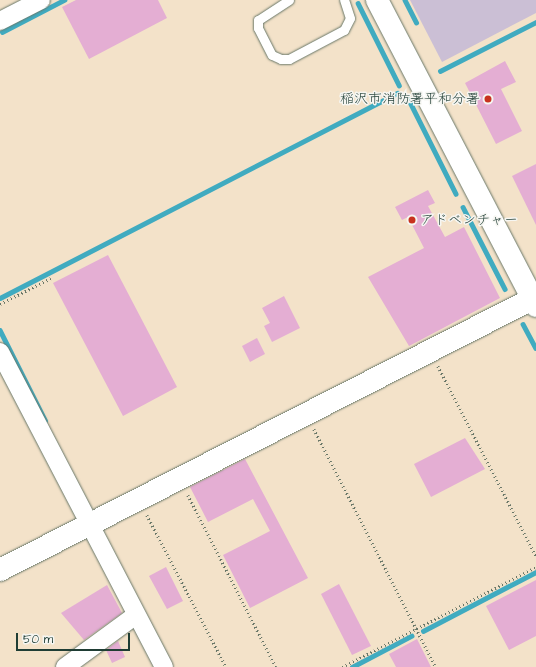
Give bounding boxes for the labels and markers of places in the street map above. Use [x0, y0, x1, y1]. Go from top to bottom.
place label: 稲沢市消防署平和分署 [340, 91, 480, 107]
marker: 稲沢市消防署平和分署 [483, 94, 493, 104]
place label: アドベンチャー [420, 212, 518, 228]
marker: アドベンチャー [407, 215, 417, 225]

